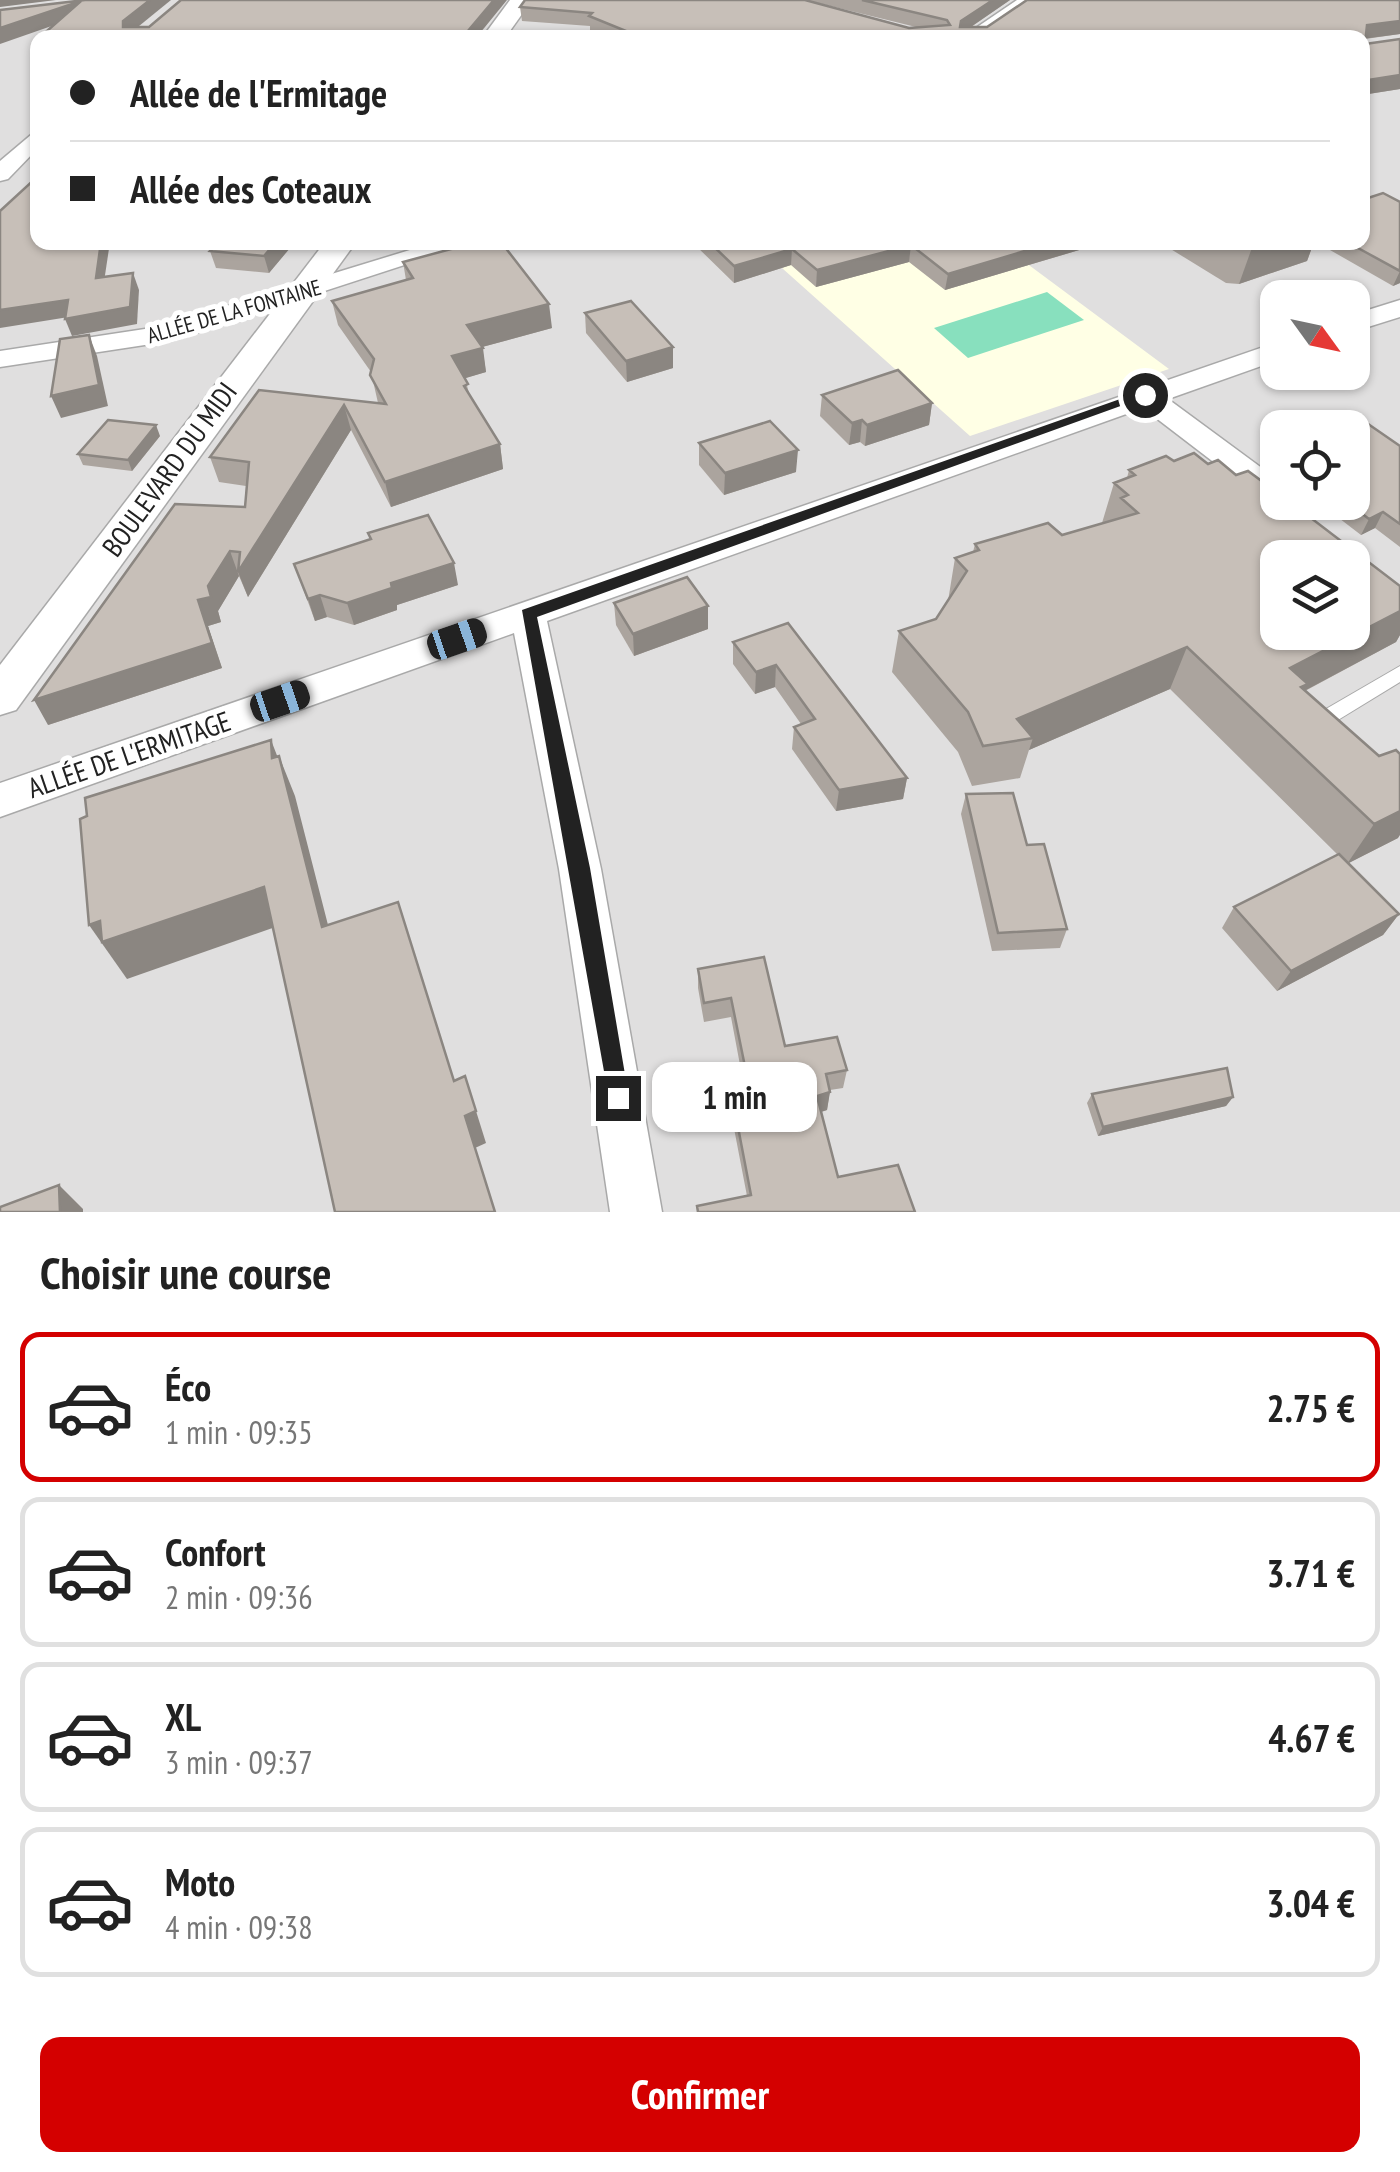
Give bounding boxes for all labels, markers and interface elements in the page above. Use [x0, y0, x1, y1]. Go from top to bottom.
text: Allée de l'Ermitage [130, 68, 387, 117]
text: Allée des Coteaux [130, 164, 371, 213]
street label: ALLÉE DE LA FONTAINE [144, 273, 324, 349]
north arrow [1260, 280, 1370, 390]
map controls [1260, 280, 1370, 650]
route start [1123, 373, 1168, 418]
street label: BOULEVARD DU MIDI [93, 374, 245, 564]
button: locate [1260, 410, 1370, 520]
button: layers [1260, 540, 1370, 650]
car [424, 615, 490, 663]
car [247, 677, 313, 725]
street label: ALLÉE DE L'ERMITAGE [23, 702, 235, 806]
callout: 1 min [653, 1063, 818, 1133]
route end [596, 1076, 641, 1121]
text: 1 min [702, 1076, 767, 1118]
text: Choisir une course [40, 1243, 331, 1301]
icon: car [45, 1362, 135, 1452]
text: Éco [165, 1362, 211, 1411]
text: 2.75 € [1266, 1383, 1355, 1432]
text: 1 min · 09:35 [165, 1411, 313, 1453]
icon: car [45, 1527, 135, 1617]
text: Confort [165, 1527, 265, 1576]
text: 3.71 € [1266, 1548, 1355, 1597]
text: 2 min · 09:36 [165, 1576, 313, 1618]
icon: car [45, 1692, 135, 1782]
text: XL [165, 1692, 201, 1741]
text: 4.67 € [1268, 1713, 1355, 1762]
text: 3 min · 09:37 [165, 1741, 313, 1783]
icon: car [45, 1857, 135, 1947]
text: Moto [165, 1857, 235, 1906]
text: 3.04 € [1266, 1878, 1355, 1927]
text: 4 min · 09:38 [165, 1906, 313, 1948]
button: Confirmer [40, 2037, 1360, 2152]

